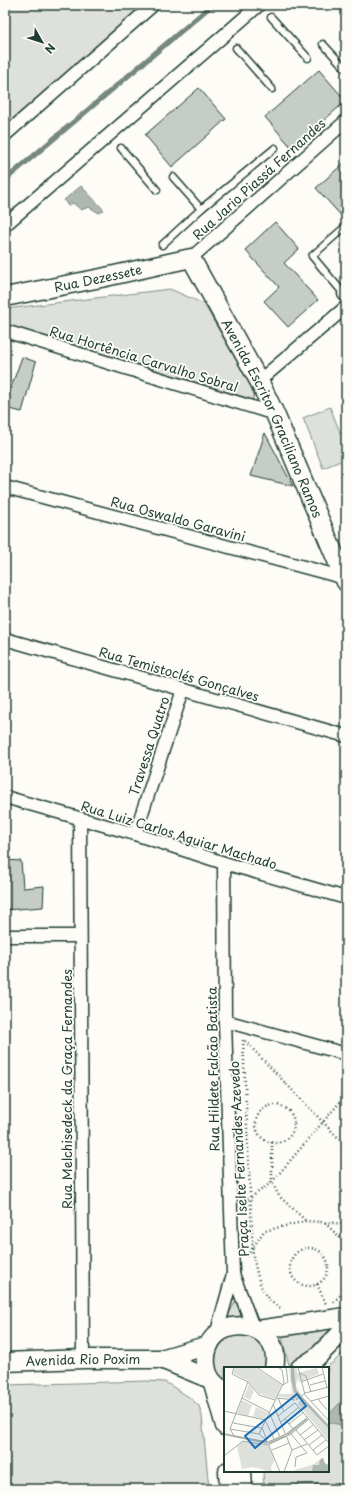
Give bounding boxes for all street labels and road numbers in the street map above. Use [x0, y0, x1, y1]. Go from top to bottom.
street label: Rua Jario Piassá Fernandes [188, 114, 329, 244]
street label: Rua Dezessete [52, 259, 144, 296]
street label: Avenida Escritor Graciliano Ramos [218, 315, 328, 520]
street label: Rua Hortência Carvalho Sobral [48, 321, 241, 396]
street label: Rua Oswaldo Garavini [109, 491, 248, 546]
street label: Rua Temistoclés Gonçalves [97, 642, 261, 706]
street label: Travessa Quatro [124, 694, 174, 798]
street label: Rua Luiz Carlos Aguiar Machado [79, 796, 279, 873]
street label: Rua Melchisedeck da Graça Fernandes [57, 969, 76, 1209]
street label: Rua Hildete Falcão Batista [202, 986, 223, 1151]
street label: Praça Iselte Fernandes Azevedo [224, 1061, 253, 1258]
street label: Avenida Rio Poxim [25, 1349, 140, 1370]

